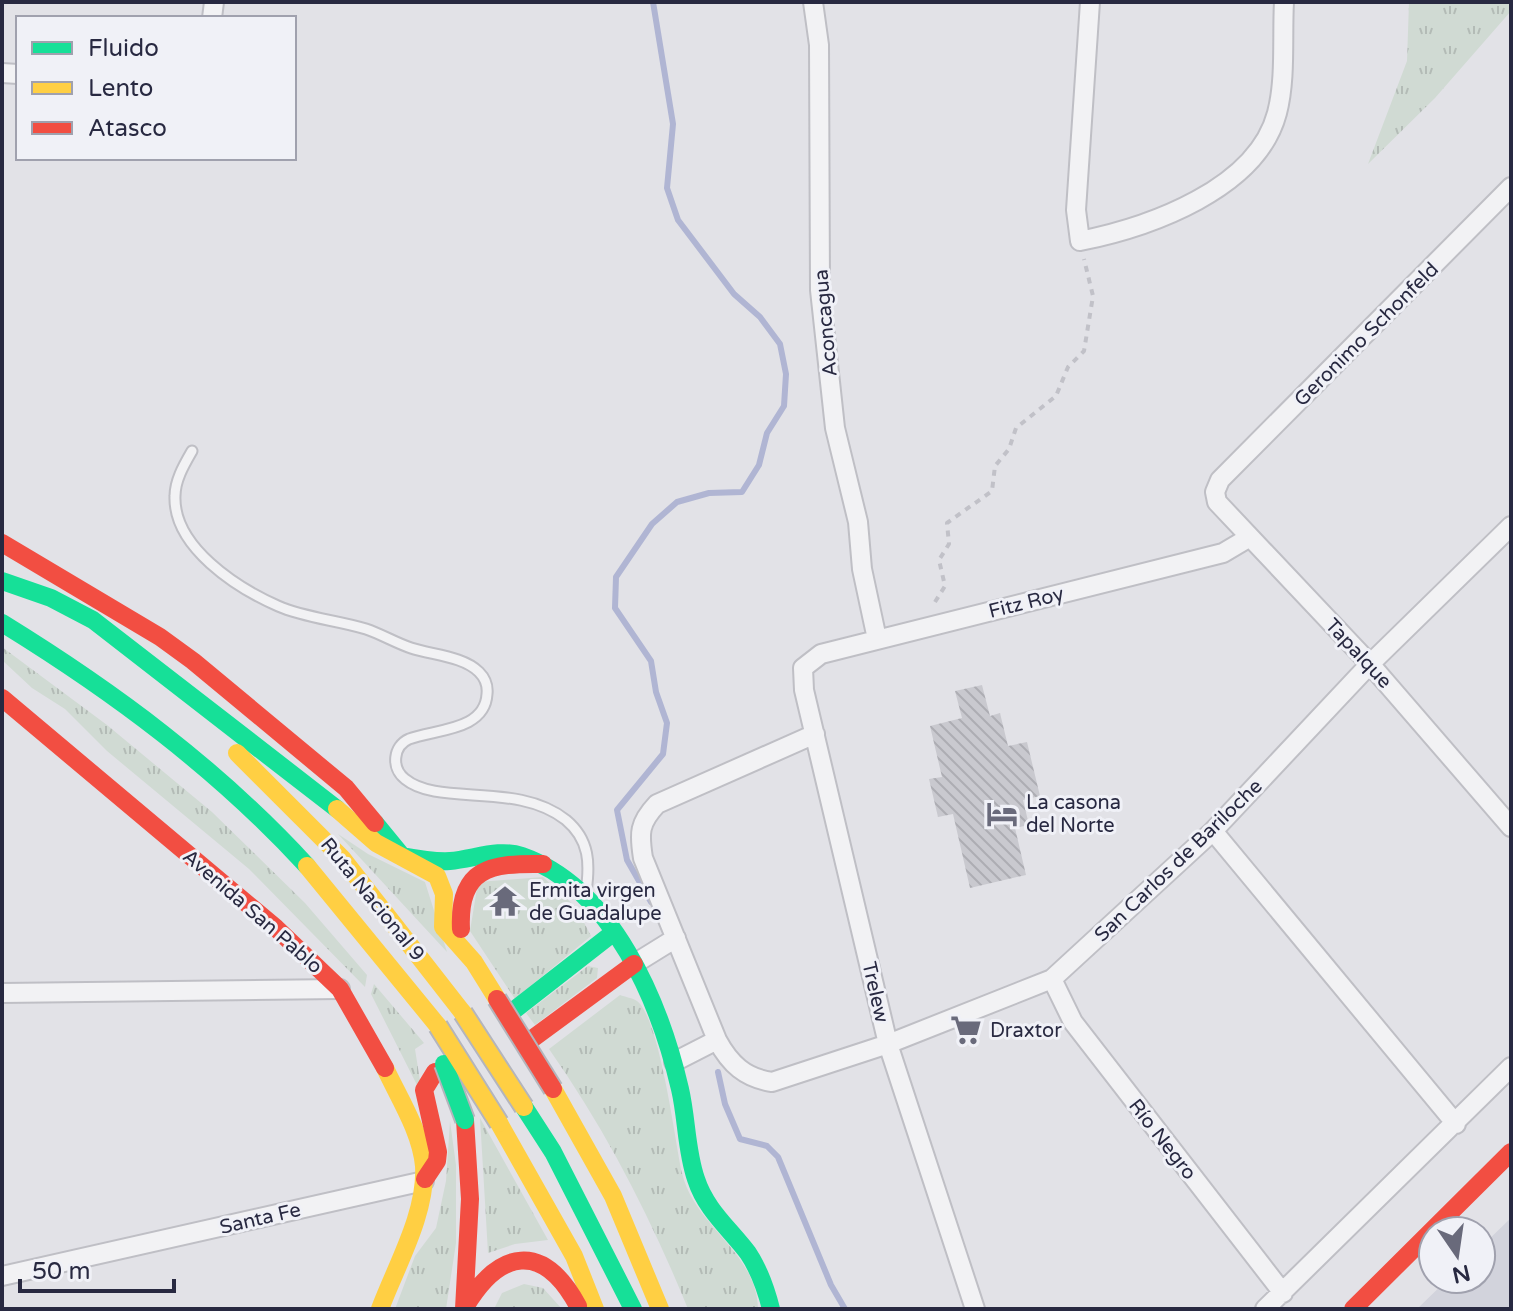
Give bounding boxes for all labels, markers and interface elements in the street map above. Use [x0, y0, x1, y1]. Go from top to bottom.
legend [16, 16, 296, 160]
text: Fluido [88, 34, 159, 63]
text: Lento [88, 74, 153, 103]
text: Atasco [88, 114, 167, 143]
street label: Geronimo Schonfeld [1290, 258, 1444, 412]
street label: Aconcagua [809, 268, 843, 378]
street label: Fitz Roy [986, 582, 1067, 624]
street label: Tapalque [1320, 614, 1397, 694]
street label: San Carlos de Bariloche [1090, 774, 1268, 947]
place label: La casona del Norte [1026, 791, 1121, 838]
hotel icon: La casona del Norte [985, 797, 1019, 831]
street label: Ruta Nacional 9 [315, 833, 429, 966]
street label: Avenida San Pablo [178, 845, 327, 979]
place label: Ermita virgen de Guadalupe [529, 879, 662, 926]
temple icon: Ermita virgen de Guadalupe [488, 884, 522, 918]
street label: Trelew [856, 959, 894, 1025]
supermarket icon: Draxtor [949, 1013, 983, 1047]
place label: Draxtor [990, 1019, 1062, 1043]
street label: Río Negro [1123, 1094, 1201, 1185]
street label: Santa Fe [217, 1198, 303, 1240]
north arrow [1417, 1215, 1497, 1295]
scale bar [20, 1243, 174, 1293]
text: 50 m [32, 1257, 90, 1286]
text: N [1450, 1259, 1473, 1288]

